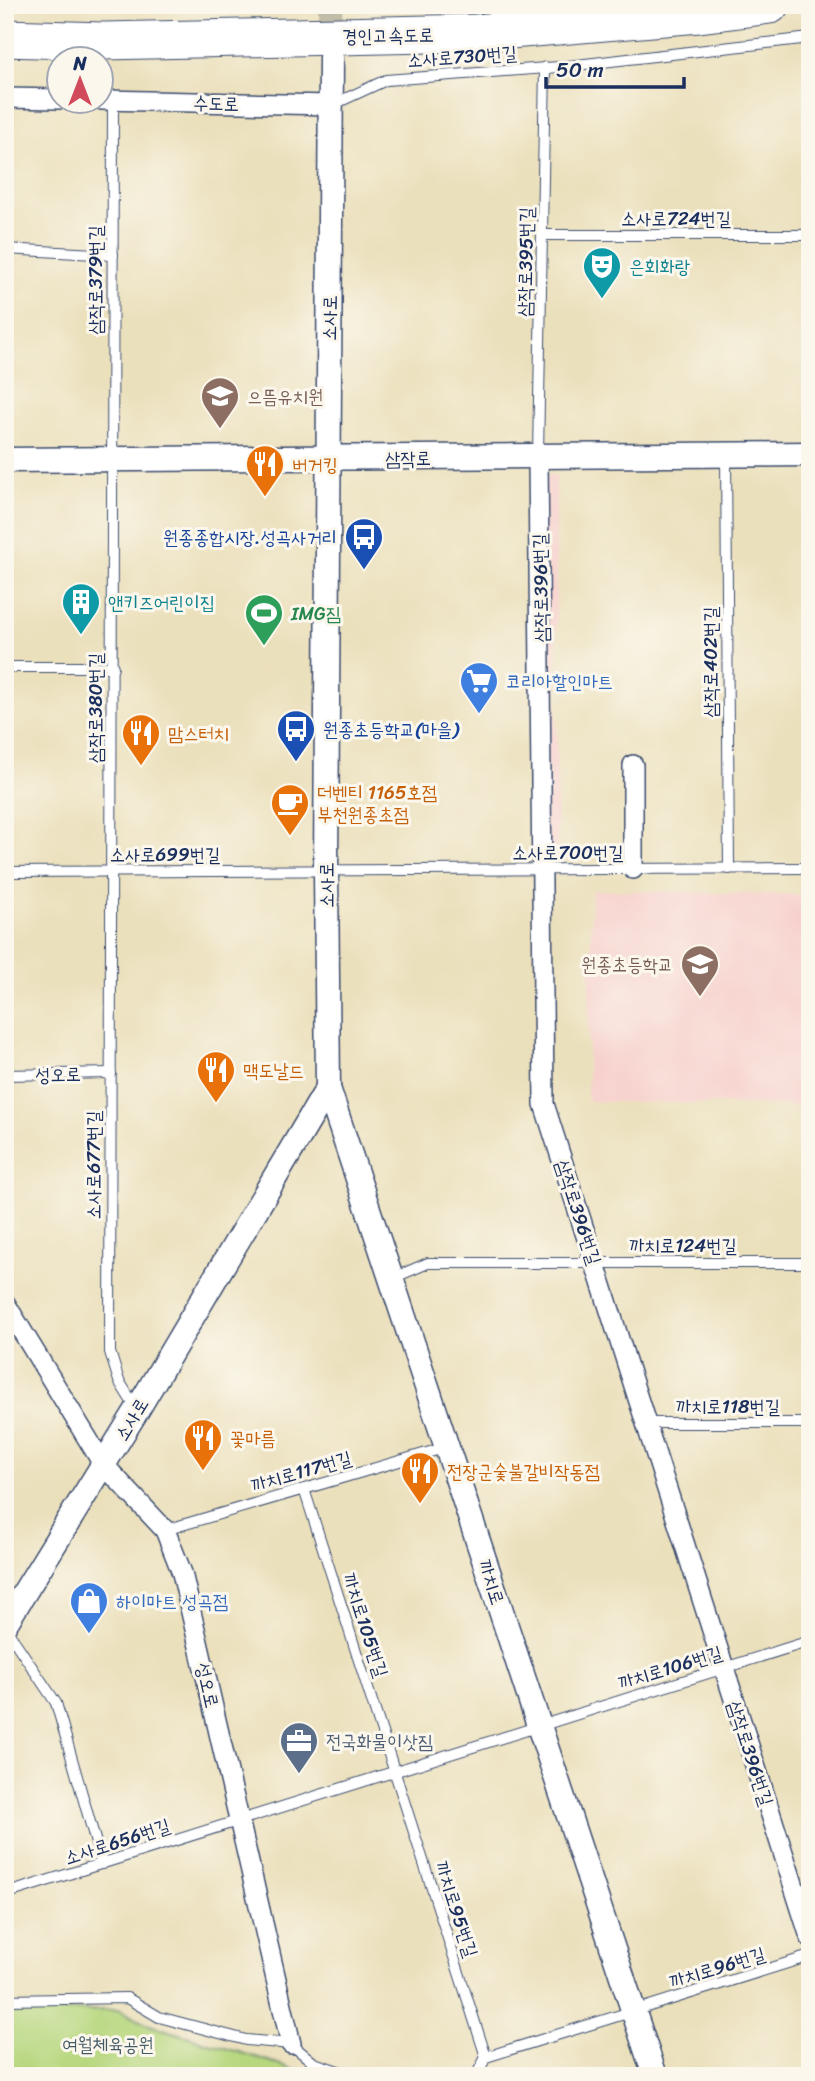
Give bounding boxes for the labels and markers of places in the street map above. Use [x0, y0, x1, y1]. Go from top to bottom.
theatre icon: 은회화랑 [581, 245, 623, 300]
place label: 은회화랑 [629, 250, 691, 283]
school or university icon: 으뜸유치원 [199, 375, 241, 430]
place label: 으뜸유치원 [247, 380, 323, 413]
restaurant icon: 버거킹 [244, 443, 286, 498]
place label: 버거킹 [292, 448, 338, 481]
bus stop icon: 원종종합시장.성곡사거리 [343, 516, 385, 571]
place label: 원종종합시장.성곡사거리 [163, 521, 337, 554]
building icon: 앤키즈어린이집 [60, 581, 102, 636]
place label: 앤키즈어린이집 [108, 586, 215, 619]
sports icon: IMG짐 [243, 592, 285, 647]
place label: IMG짐 [290, 597, 341, 630]
supermarket icon: 코리아할인마트 [458, 660, 500, 715]
place label: 코리아할인마트 [506, 665, 613, 698]
bus stop icon: 원종초등학교(마을) [275, 708, 317, 763]
restaurant icon: 맘스터치 [120, 712, 162, 767]
place label: 원종초등학교(마을) [323, 713, 460, 746]
place label: 맘스터치 [168, 717, 229, 750]
place label: 더벤티 1165호점 부천원종초점 [317, 776, 437, 831]
cafe icon: 더벤티 1165호점 부천원종초점 [269, 782, 311, 837]
school or university icon: 원종초등학교 [679, 943, 721, 998]
place label: 원종초등학교 [581, 948, 673, 981]
restaurant icon: 맥도날드 [195, 1049, 237, 1104]
place label: 맥도날드 [243, 1054, 304, 1087]
restaurant icon: 꽃마름 [182, 1417, 224, 1472]
place label: 꽃마름 [230, 1422, 276, 1455]
restaurant icon: 전장군숯불갈비작동점 [399, 1450, 441, 1505]
place label: 전장군숯불갈비작동점 [447, 1455, 600, 1488]
shop icon: 하이마트 성곡점 [68, 1580, 110, 1635]
place label: 하이마트 성곡점 [116, 1585, 228, 1618]
office icon: 전국화물이삿짐 [278, 1720, 320, 1775]
place label: 전국화물이삿짐 [326, 1725, 433, 1758]

